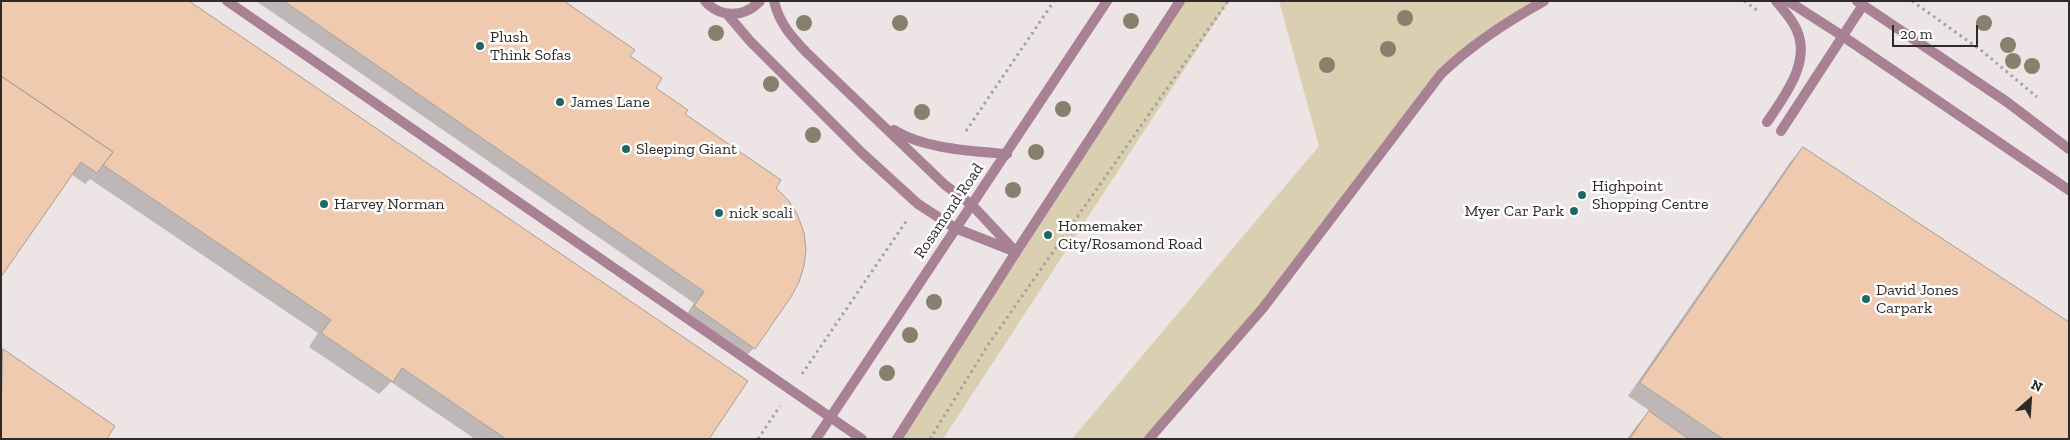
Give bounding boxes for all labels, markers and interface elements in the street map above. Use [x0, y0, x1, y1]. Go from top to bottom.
scale bar [1895, 15, 1981, 47]
text: 20 m [1900, 25, 1933, 43]
place label: Plush Think Sofas [490, 27, 571, 65]
marker: Plush Think Sofas [474, 40, 486, 52]
place label: James Lane [570, 92, 650, 112]
marker: James Lane [554, 96, 566, 108]
place label: Sleeping Giant [636, 139, 737, 159]
marker: Sleeping Giant [620, 143, 632, 155]
street label: Rosamond Road [910, 160, 988, 262]
place label: Highpoint Shopping Centre [1592, 176, 1709, 214]
marker: Highpoint Shopping Centre [1576, 189, 1588, 201]
place label: Harvey Norman [334, 194, 444, 214]
marker: Harvey Norman [318, 198, 330, 210]
place label: Myer Car Park [1464, 201, 1564, 221]
place label: nick scali [729, 203, 793, 223]
marker: Myer Car Park [1568, 205, 1580, 217]
marker: nick scali [713, 207, 725, 219]
place label: Homemaker City/Rosamond Road [1058, 216, 1202, 254]
marker: Homemaker City/Rosamond Road [1042, 229, 1054, 241]
place label: David Jones Carpark [1876, 280, 1958, 318]
marker: David Jones Carpark [1860, 293, 1872, 305]
north arrow [2005, 375, 2055, 425]
text: N [2028, 376, 2045, 396]

